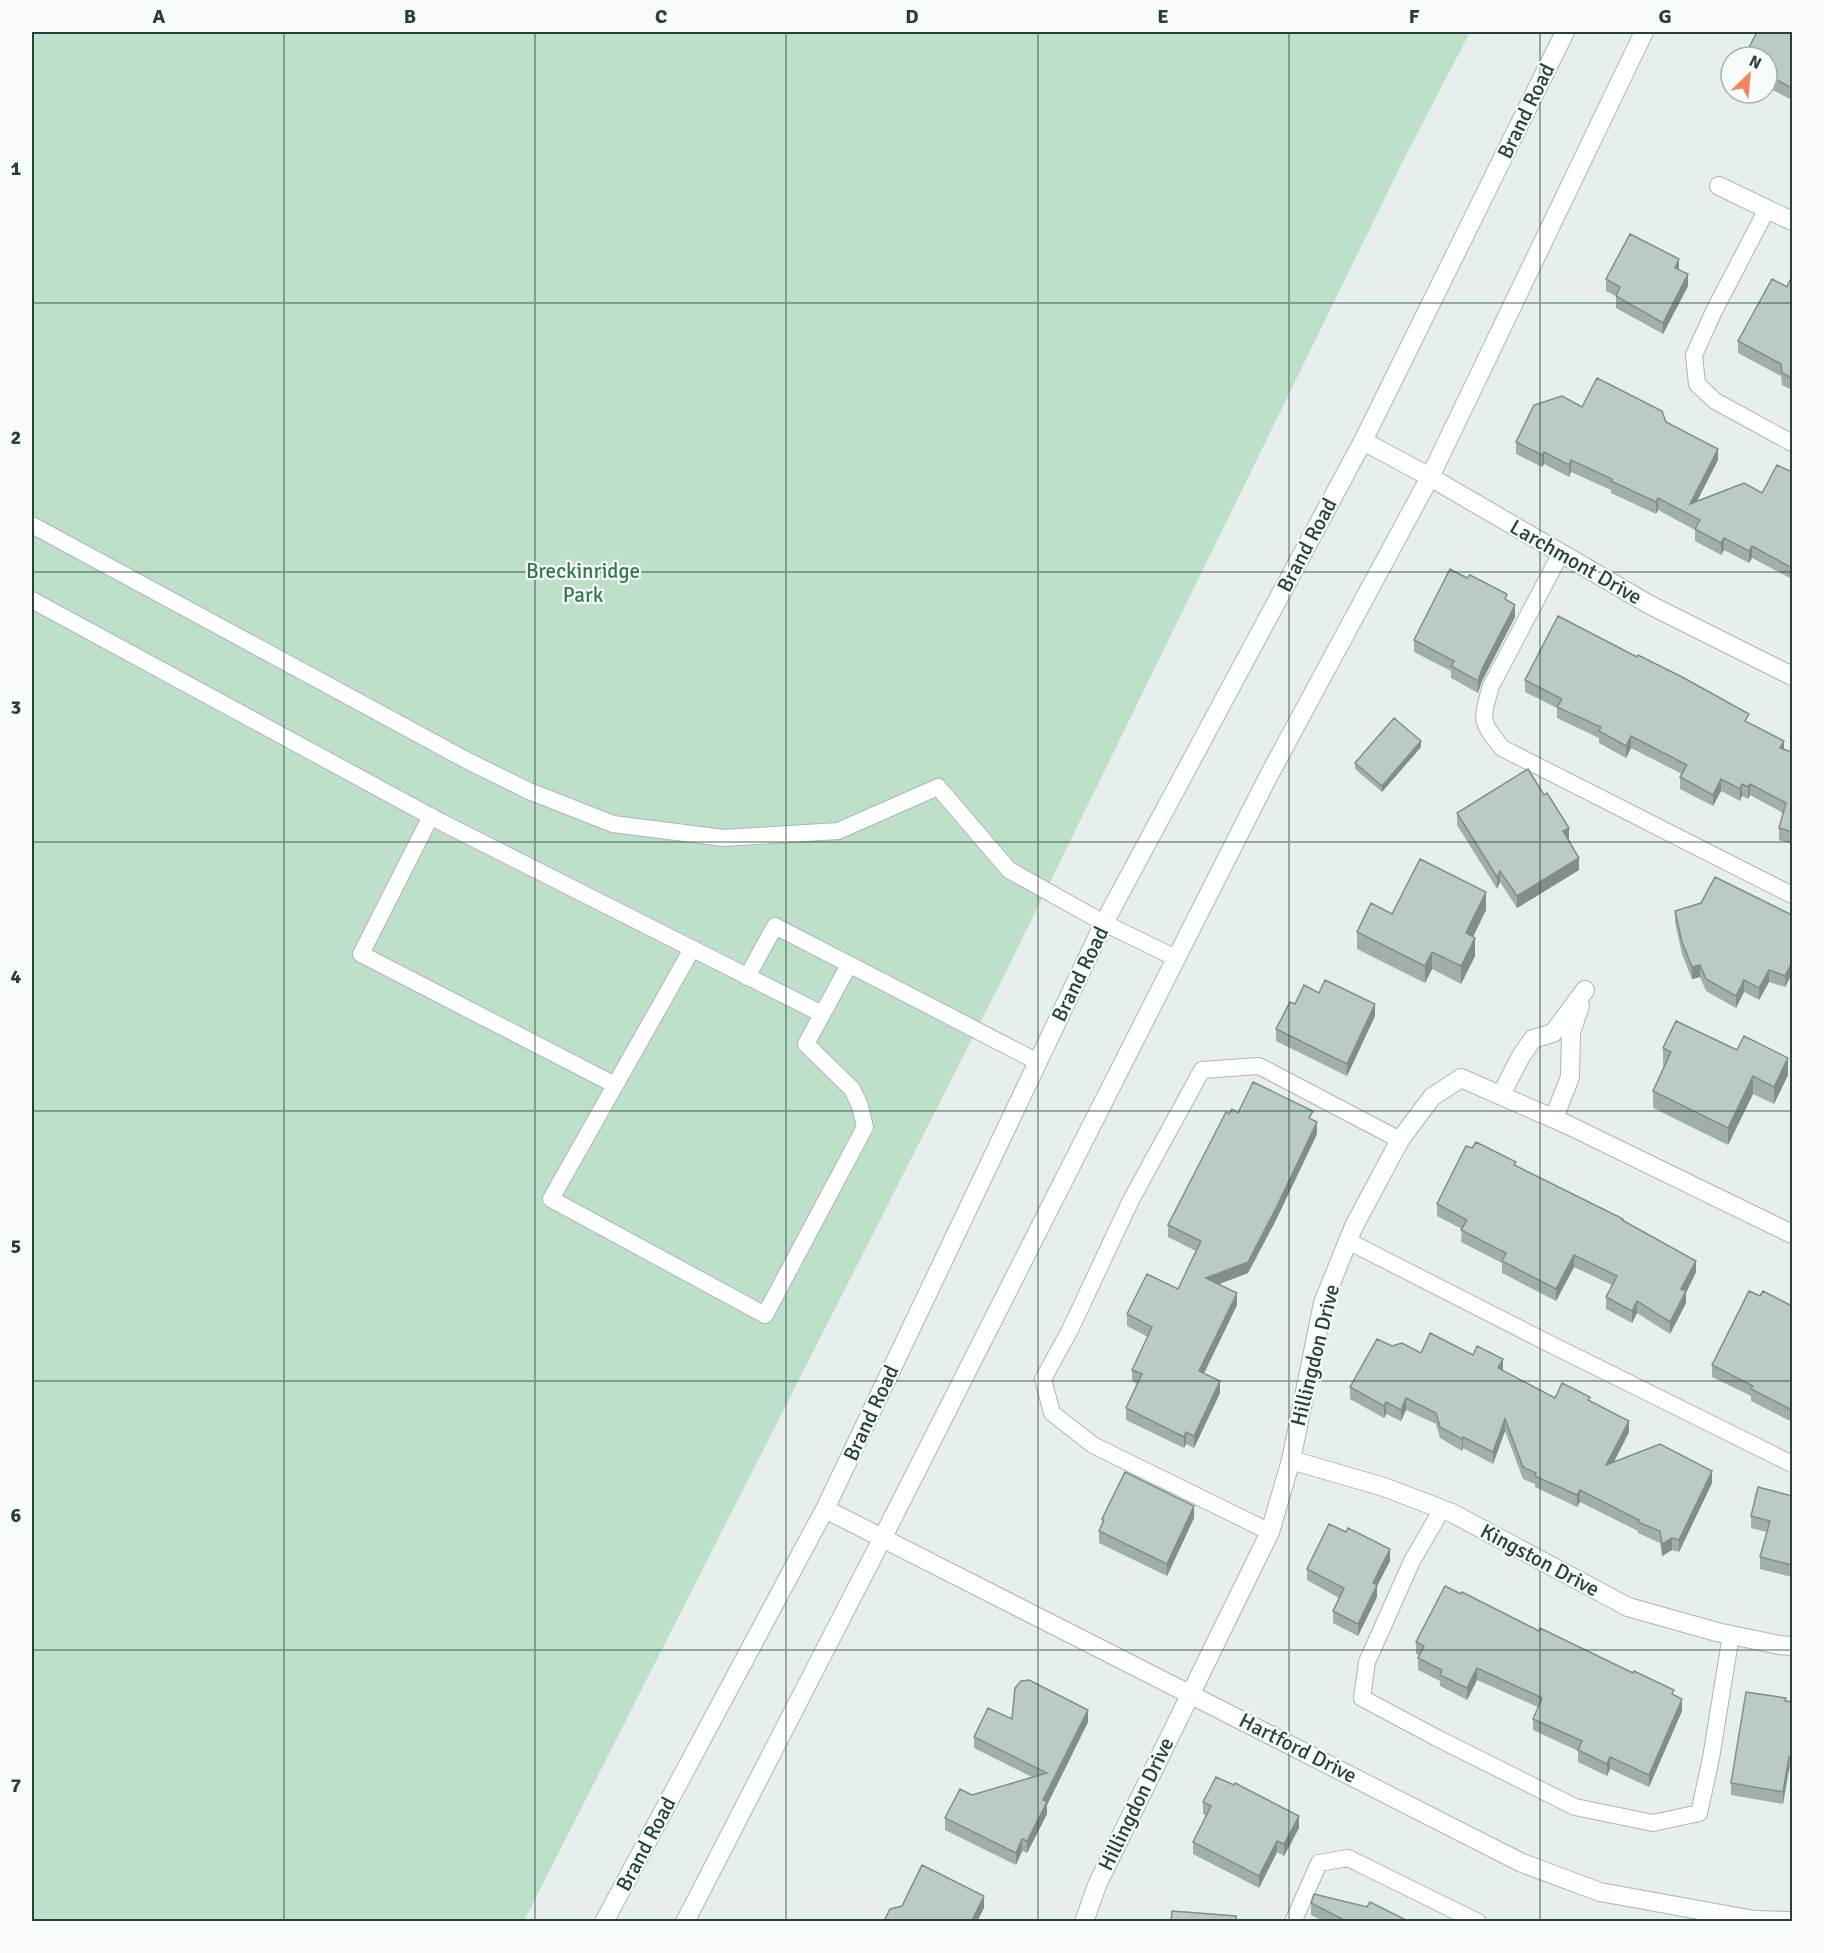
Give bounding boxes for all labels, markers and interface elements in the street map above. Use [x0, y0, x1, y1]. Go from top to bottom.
text: A [153, 4, 166, 29]
text: B [404, 4, 416, 29]
text: C [655, 4, 667, 29]
text: D [905, 4, 919, 29]
text: E [1157, 4, 1169, 29]
text: F [1409, 4, 1420, 29]
text: G [1658, 4, 1672, 29]
north arrow [1719, 45, 1779, 105]
text: N [1746, 51, 1765, 74]
street label: Brand Road [1492, 59, 1560, 163]
text: 1 [11, 156, 22, 181]
text: 2 [11, 425, 21, 450]
street label: Brand Road [1271, 494, 1343, 596]
street label: Larchmont Drive [1505, 514, 1647, 610]
park label: Breckinridge Park [526, 558, 640, 608]
text: 3 [11, 695, 21, 720]
street label: Brand Road [1046, 922, 1114, 1026]
text: 4 [11, 964, 22, 989]
text: 5 [11, 1234, 21, 1259]
street label: Hillingdon Drive [1285, 1281, 1345, 1429]
street label: Brand Road [837, 1361, 905, 1465]
text: 6 [11, 1503, 22, 1528]
street label: Kingston Drive [1476, 1518, 1604, 1602]
street label: Hartford Drive [1235, 1707, 1361, 1789]
street label: Hillingdon Drive [1092, 1733, 1180, 1875]
text: 7 [11, 1773, 22, 1798]
street label: Brand Road [610, 1793, 682, 1895]

